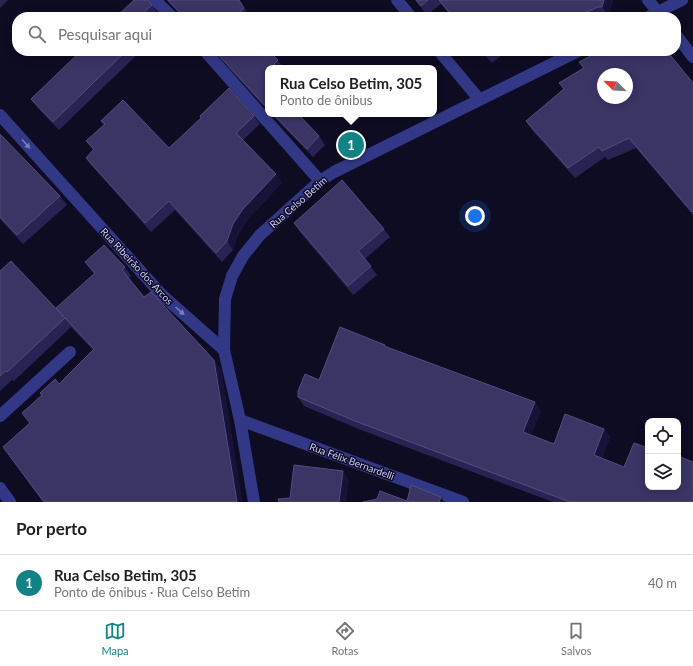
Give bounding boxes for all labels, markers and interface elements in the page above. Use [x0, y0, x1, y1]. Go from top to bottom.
search box [12, 12, 681, 56]
icon: search [26, 23, 48, 45]
text: Pesquisar aqui [58, 25, 152, 43]
popup [265, 65, 437, 117]
north arrow [597, 68, 633, 104]
text: Rua Celso Betim, 305 [280, 74, 422, 92]
text: Ponto de ônibus [280, 92, 372, 108]
pin: 1 [338, 130, 364, 160]
one-way arrow [21, 139, 31, 149]
street label: Rua Celso Betim [267, 174, 329, 230]
your location [465, 206, 485, 226]
street label: Rua Ribeirão dos Arcos [98, 225, 176, 307]
one-way arrow [175, 307, 186, 316]
map controls [645, 418, 681, 490]
button: locate [645, 418, 681, 454]
street label: Rua Félix Bernardelli [308, 440, 396, 482]
button: layers [645, 454, 681, 490]
text: Por perto [16, 518, 87, 539]
text: Rua Celso Betim, 305 [54, 566, 197, 584]
text: 1 [25, 575, 33, 591]
text: 40 m [648, 575, 677, 591]
text: Ponto de ônibus · Rua Celso Betim [54, 584, 250, 600]
tab: Mapa [101, 620, 129, 657]
tab: Rotas [331, 620, 358, 657]
tab: Salvos [561, 620, 592, 657]

